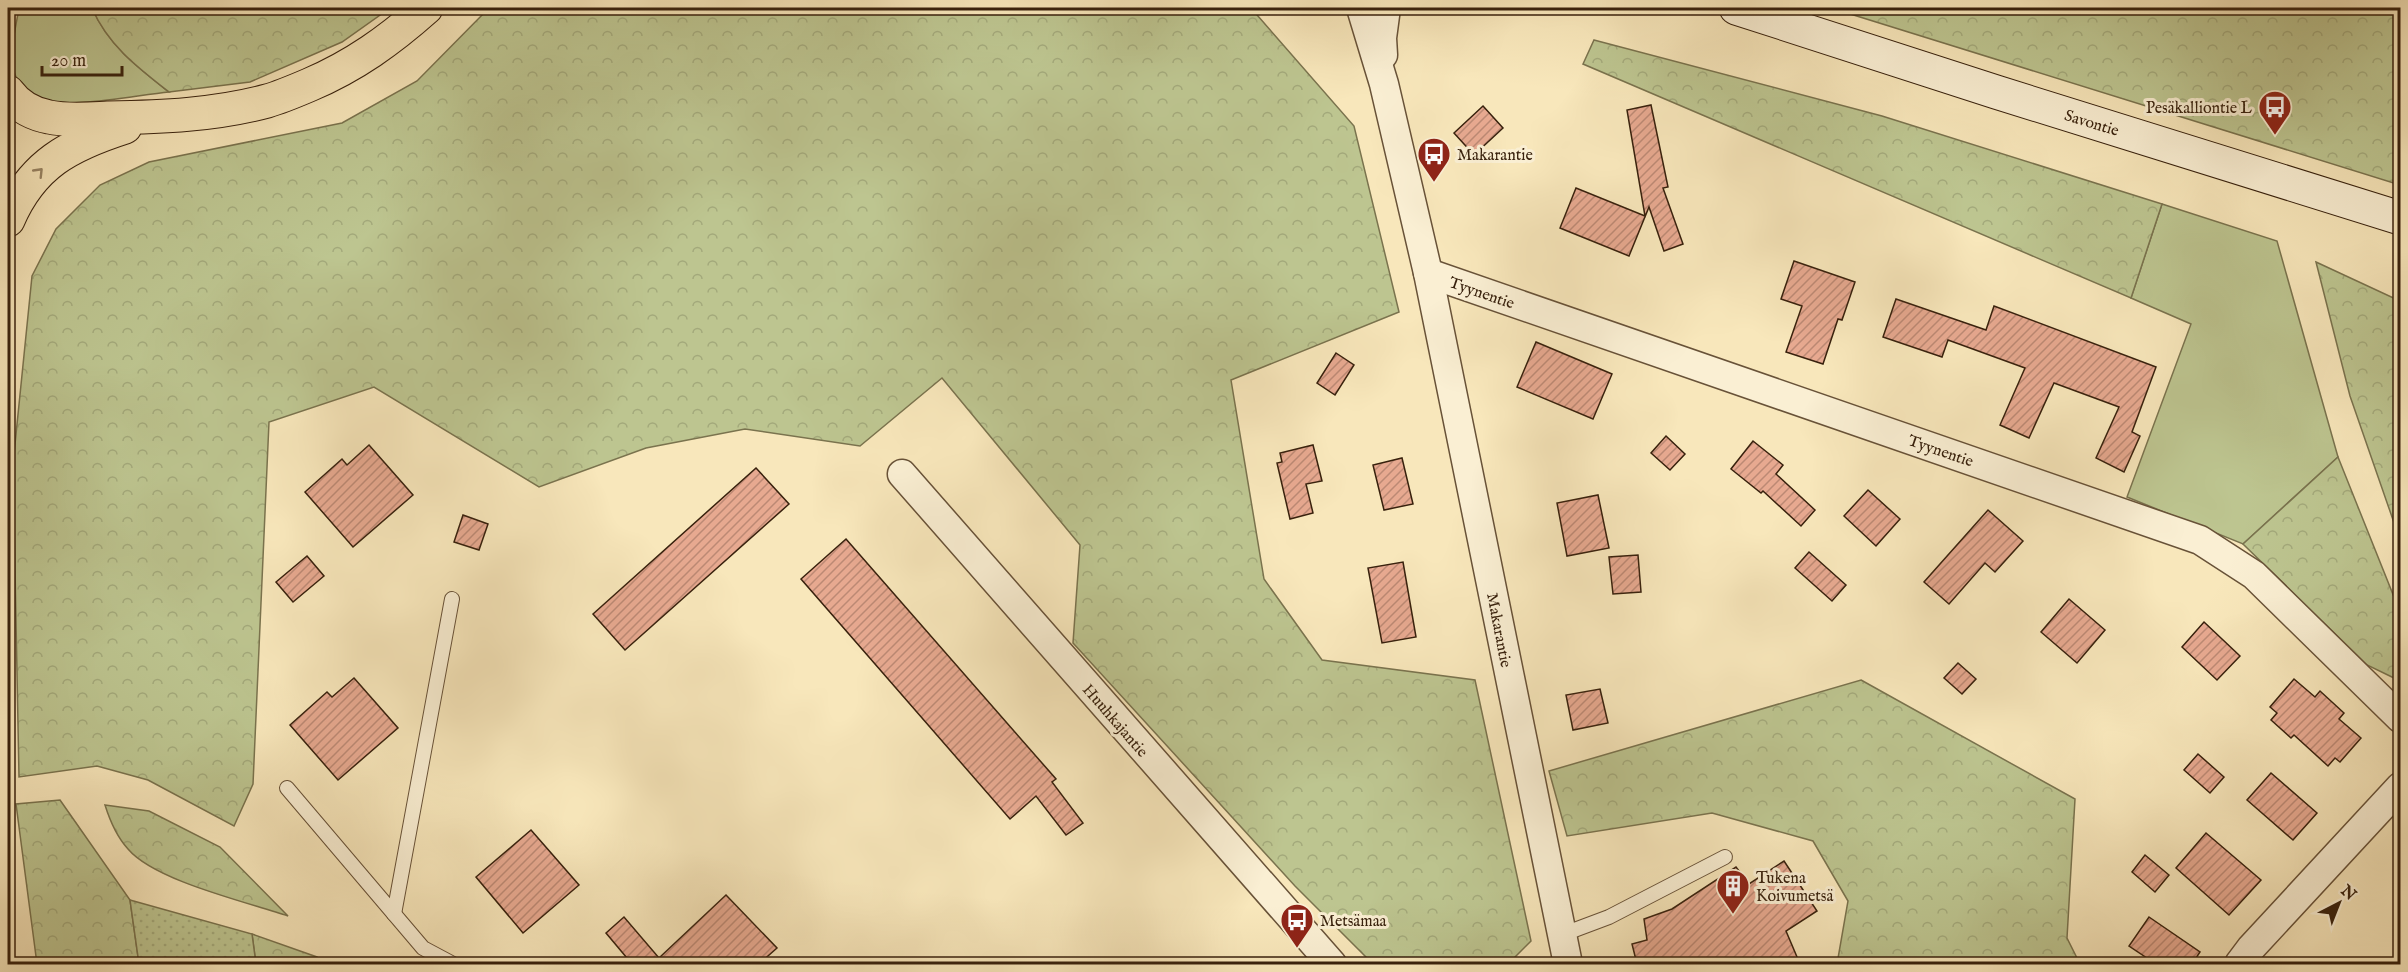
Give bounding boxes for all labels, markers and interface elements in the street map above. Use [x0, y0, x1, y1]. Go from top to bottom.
scale bar [42, 39, 122, 77]
text: 20 m [51, 50, 86, 73]
bus stop icon: Pesäkalliontie L [2257, 89, 2293, 136]
place label: Pesäkalliontie L [2146, 99, 2253, 119]
street label: Savontie [2062, 106, 2121, 142]
bus stop icon: Makarantie [1416, 136, 1452, 183]
place label: Makarantie [1457, 146, 1533, 166]
one-way arrow [32, 168, 43, 178]
street label: Tyynentie [1446, 273, 1517, 314]
street label: Tyynentie [1905, 431, 1976, 472]
street label: Makarantie [1481, 591, 1515, 669]
street label: Huuhkajantie [1077, 681, 1152, 762]
building icon: Tukena Koivumetsä [1715, 868, 1751, 915]
place label: Tukena Koivumetsä [1756, 869, 1833, 907]
north arrow [2309, 873, 2369, 933]
text: N [2335, 881, 2360, 906]
bus stop icon: Metsämaa [1279, 902, 1315, 949]
place label: Metsämaa [1320, 912, 1387, 932]

